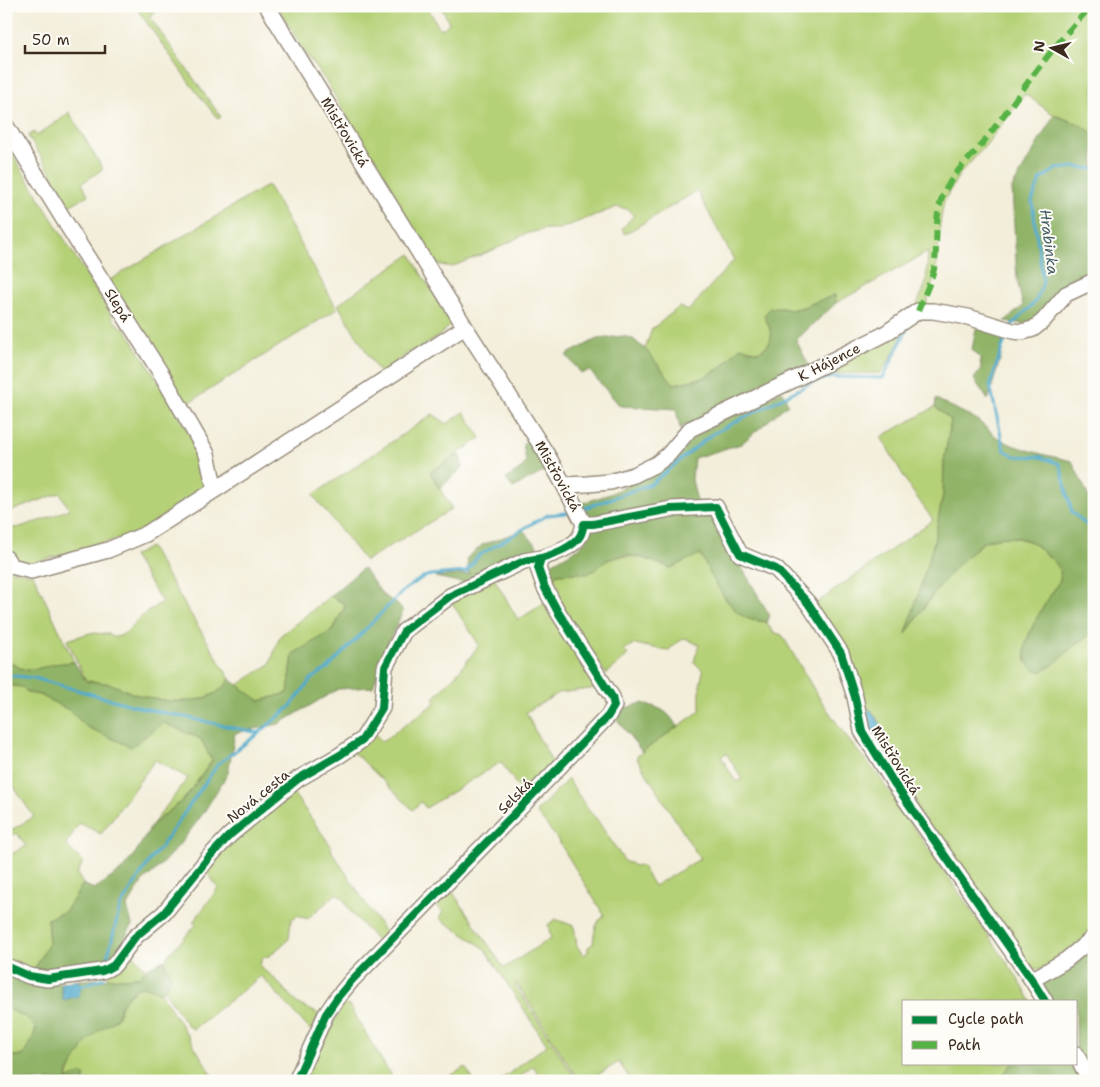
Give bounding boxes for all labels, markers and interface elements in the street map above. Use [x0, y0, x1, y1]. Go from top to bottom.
scale bar [25, 22, 105, 54]
north arrow [1028, 22, 1078, 72]
text: 50 m [32, 30, 70, 50]
text: N [1029, 39, 1049, 53]
street label: Mistřovická [317, 94, 373, 170]
water label: Hrabinka [1035, 208, 1063, 276]
street label: Slepá [101, 285, 135, 325]
street label: K Hájence [795, 339, 863, 385]
street label: Mistřovická [531, 437, 585, 515]
street label: Mistřovická [868, 722, 925, 798]
street label: Nová cesta [223, 765, 293, 827]
street label: Selská [494, 774, 536, 818]
legend [902, 1000, 1078, 1064]
text: Cycle path [948, 1009, 1024, 1029]
text: Path [948, 1035, 981, 1055]

